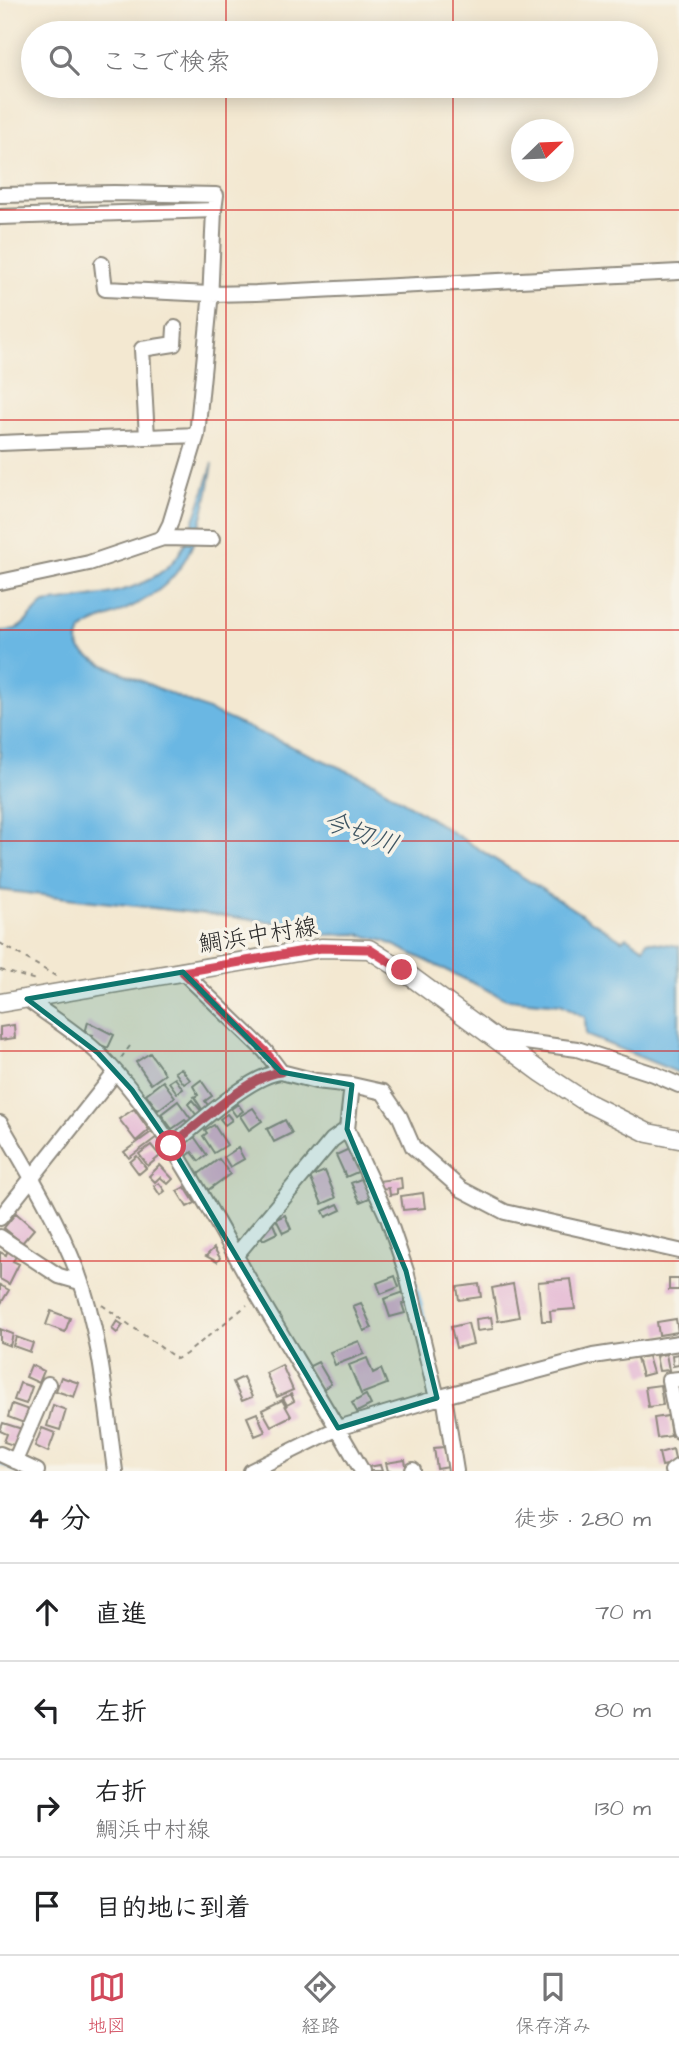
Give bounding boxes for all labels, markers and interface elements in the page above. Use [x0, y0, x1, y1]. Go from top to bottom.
search box [21, 21, 658, 98]
icon: search [45, 41, 83, 79]
text: ここで検索 [101, 44, 231, 80]
north arrow [511, 119, 574, 182]
water label: 今切川 [318, 803, 403, 863]
street label: 鯛浜中村線 [196, 910, 320, 962]
route end [386, 954, 417, 985]
route start [155, 1130, 186, 1161]
text: 4 分 [28, 1498, 90, 1540]
text: 徒歩 · 280 m [514, 1503, 651, 1535]
icon: ahead [28, 1593, 66, 1631]
text: 直進 [95, 1596, 147, 1632]
text: 70 m [595, 1596, 651, 1628]
icon: left [28, 1691, 66, 1729]
text: 左折 [95, 1694, 147, 1730]
text: 80 m [594, 1694, 651, 1726]
text: 右折 [95, 1774, 147, 1810]
icon: right [28, 1789, 66, 1827]
text: 130 m [595, 1792, 651, 1824]
text: 鯛浜中村線 [95, 1814, 210, 1846]
icon: arrive [28, 1887, 66, 1925]
text: 目的地に到着 [95, 1890, 251, 1926]
tab: 地図 [88, 1968, 126, 2040]
tab: 経路 [301, 1968, 339, 2040]
tab: 保存済み [515, 1968, 591, 2040]

